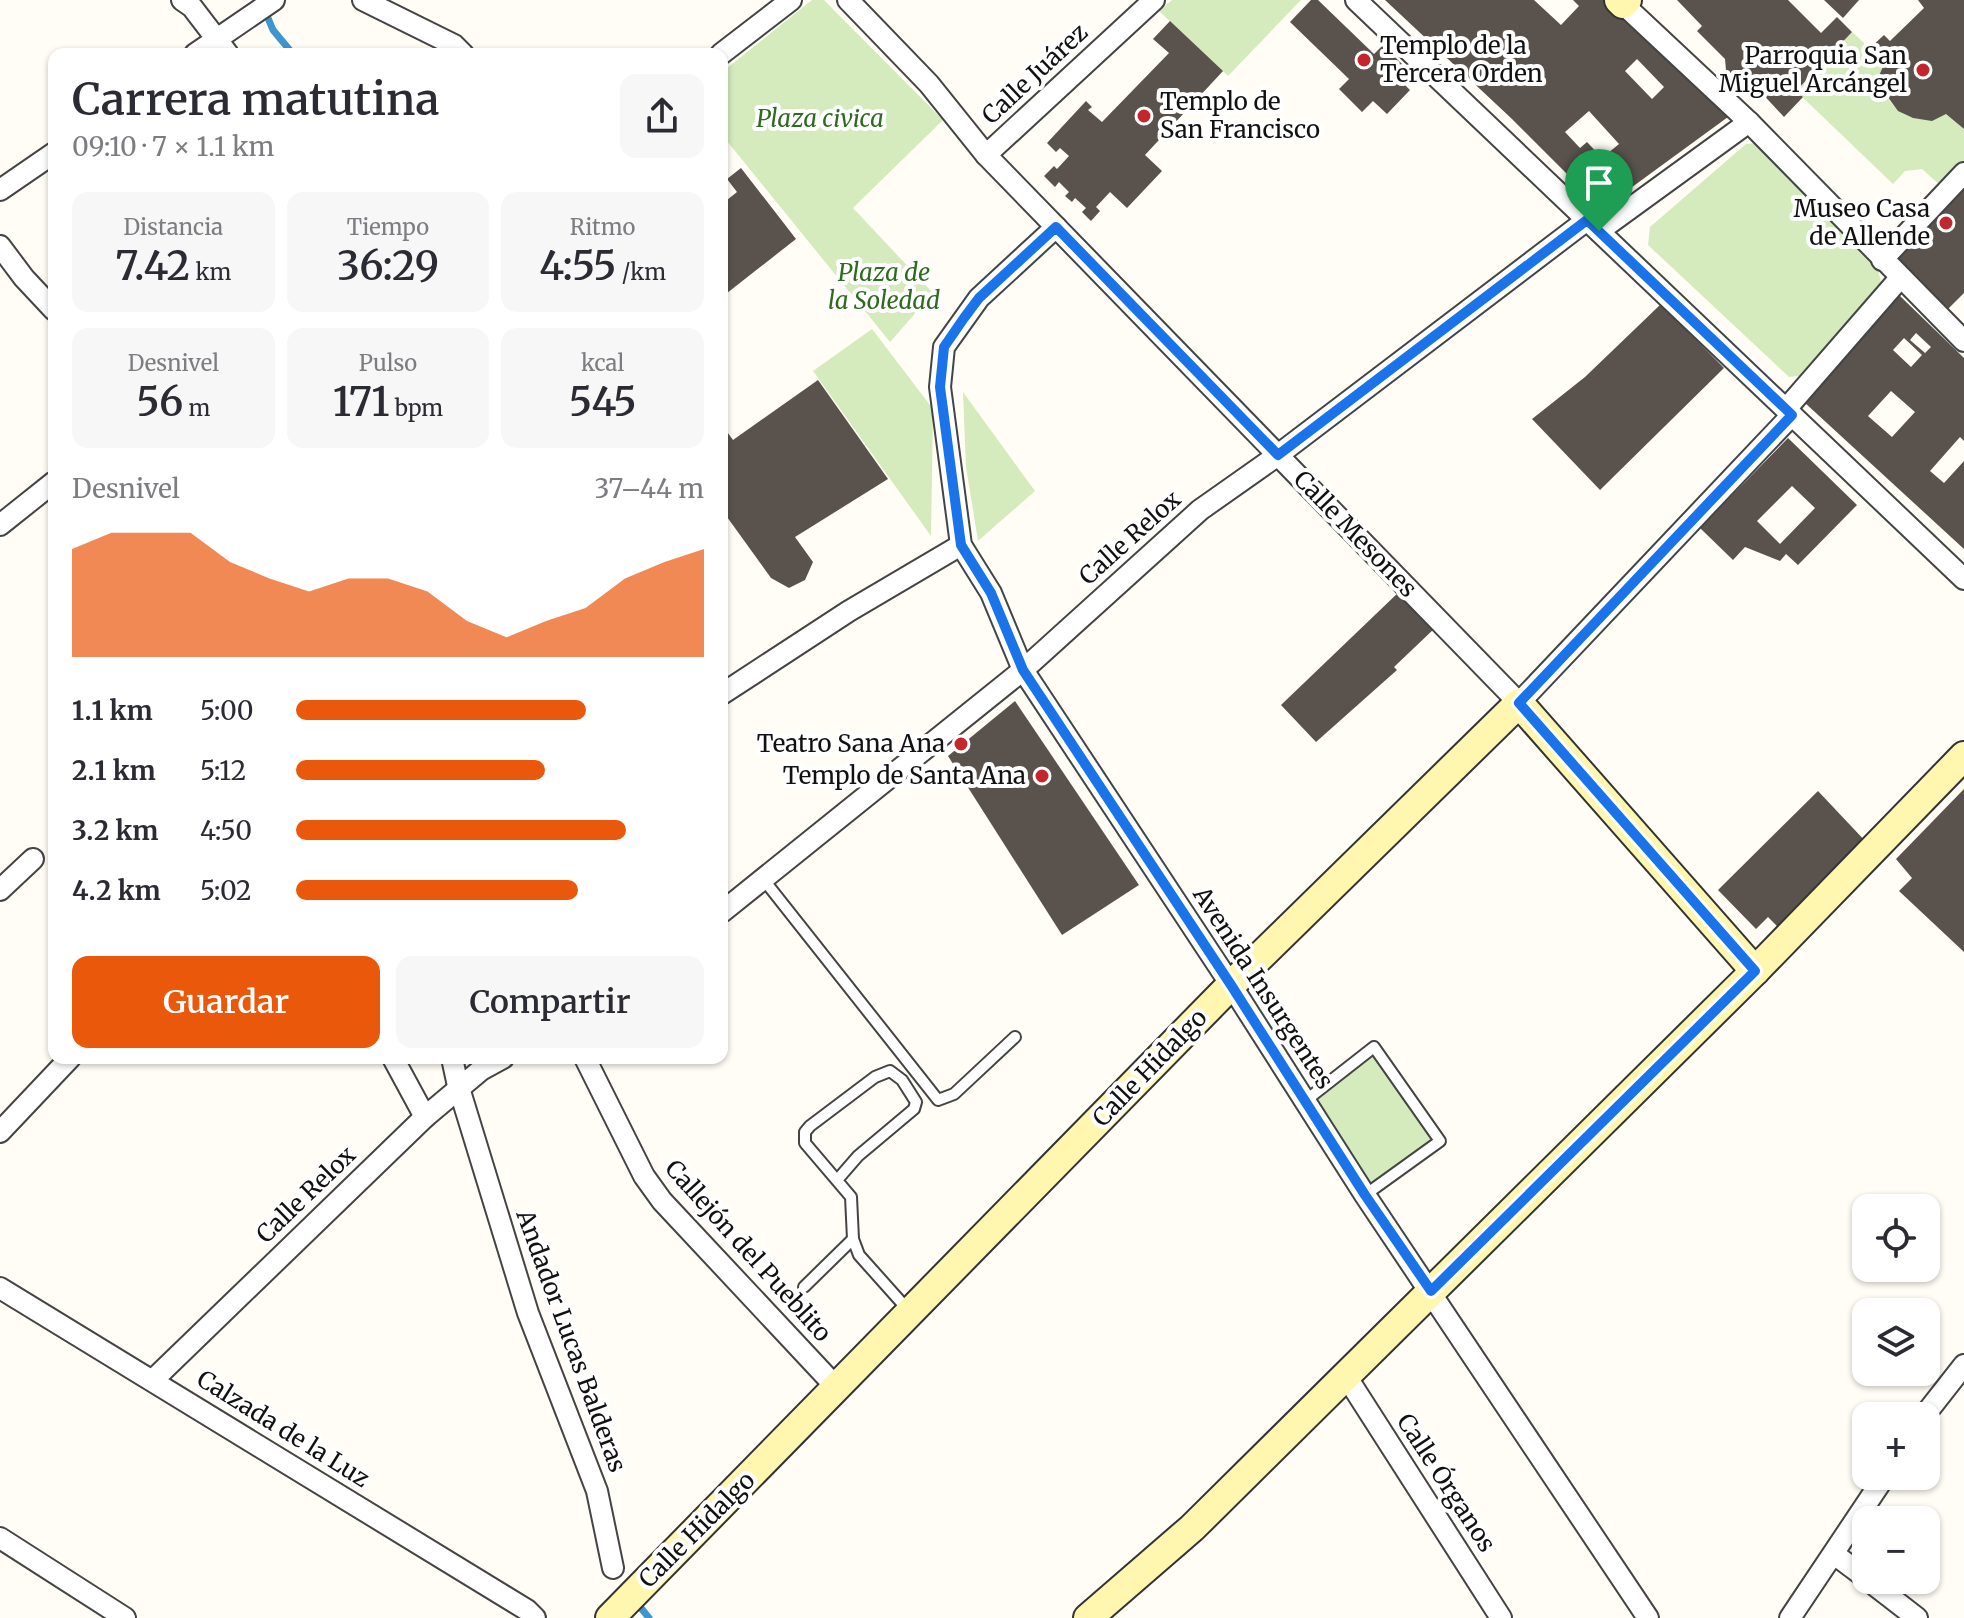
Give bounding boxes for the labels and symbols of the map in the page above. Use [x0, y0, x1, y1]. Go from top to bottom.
street label: Calle Juárez [975, 17, 1094, 131]
place label: Templo de la Tercera Orden [1380, 30, 1543, 89]
place label: Parroquia San Miguel Arcángel [1719, 40, 1907, 99]
marker: Templo de la Tercera Orden [1355, 51, 1373, 69]
marker: Parroquia San Miguel Arcángel [1914, 61, 1932, 79]
place label: Templo de San Francisco [1160, 86, 1320, 145]
park label: Plaza civica [756, 103, 884, 134]
marker: Templo de San Francisco [1135, 107, 1153, 125]
pin [1565, 149, 1633, 231]
place label: Museo Casa de Allende [1794, 193, 1930, 252]
marker: Museo Casa de Allende [1937, 214, 1955, 232]
park label: Plaza de la Soledad [828, 257, 940, 316]
street label: Calle Mesones [1287, 464, 1424, 604]
street label: Calle Relox [1072, 483, 1187, 591]
place label: Teatro Sana Ana [757, 728, 945, 759]
marker: Teatro Sana Ana [952, 735, 970, 753]
place label: Templo de Santa Ana [783, 760, 1026, 791]
marker: Templo de Santa Ana [1033, 767, 1051, 785]
street label: Avenida Insurgentes [1186, 880, 1340, 1095]
street label: Calle Hidalgo [1086, 1002, 1214, 1133]
street label: Calle Relox [249, 1139, 362, 1250]
street label: Callejón del Pueblito [659, 1153, 838, 1348]
street label: Andador Lucas Balderas [509, 1204, 633, 1476]
street label: Calzada de la Luz [191, 1363, 375, 1494]
street label: Calle Órganos [1390, 1408, 1503, 1558]
street label: Calle Hidalgo [632, 1465, 761, 1594]

